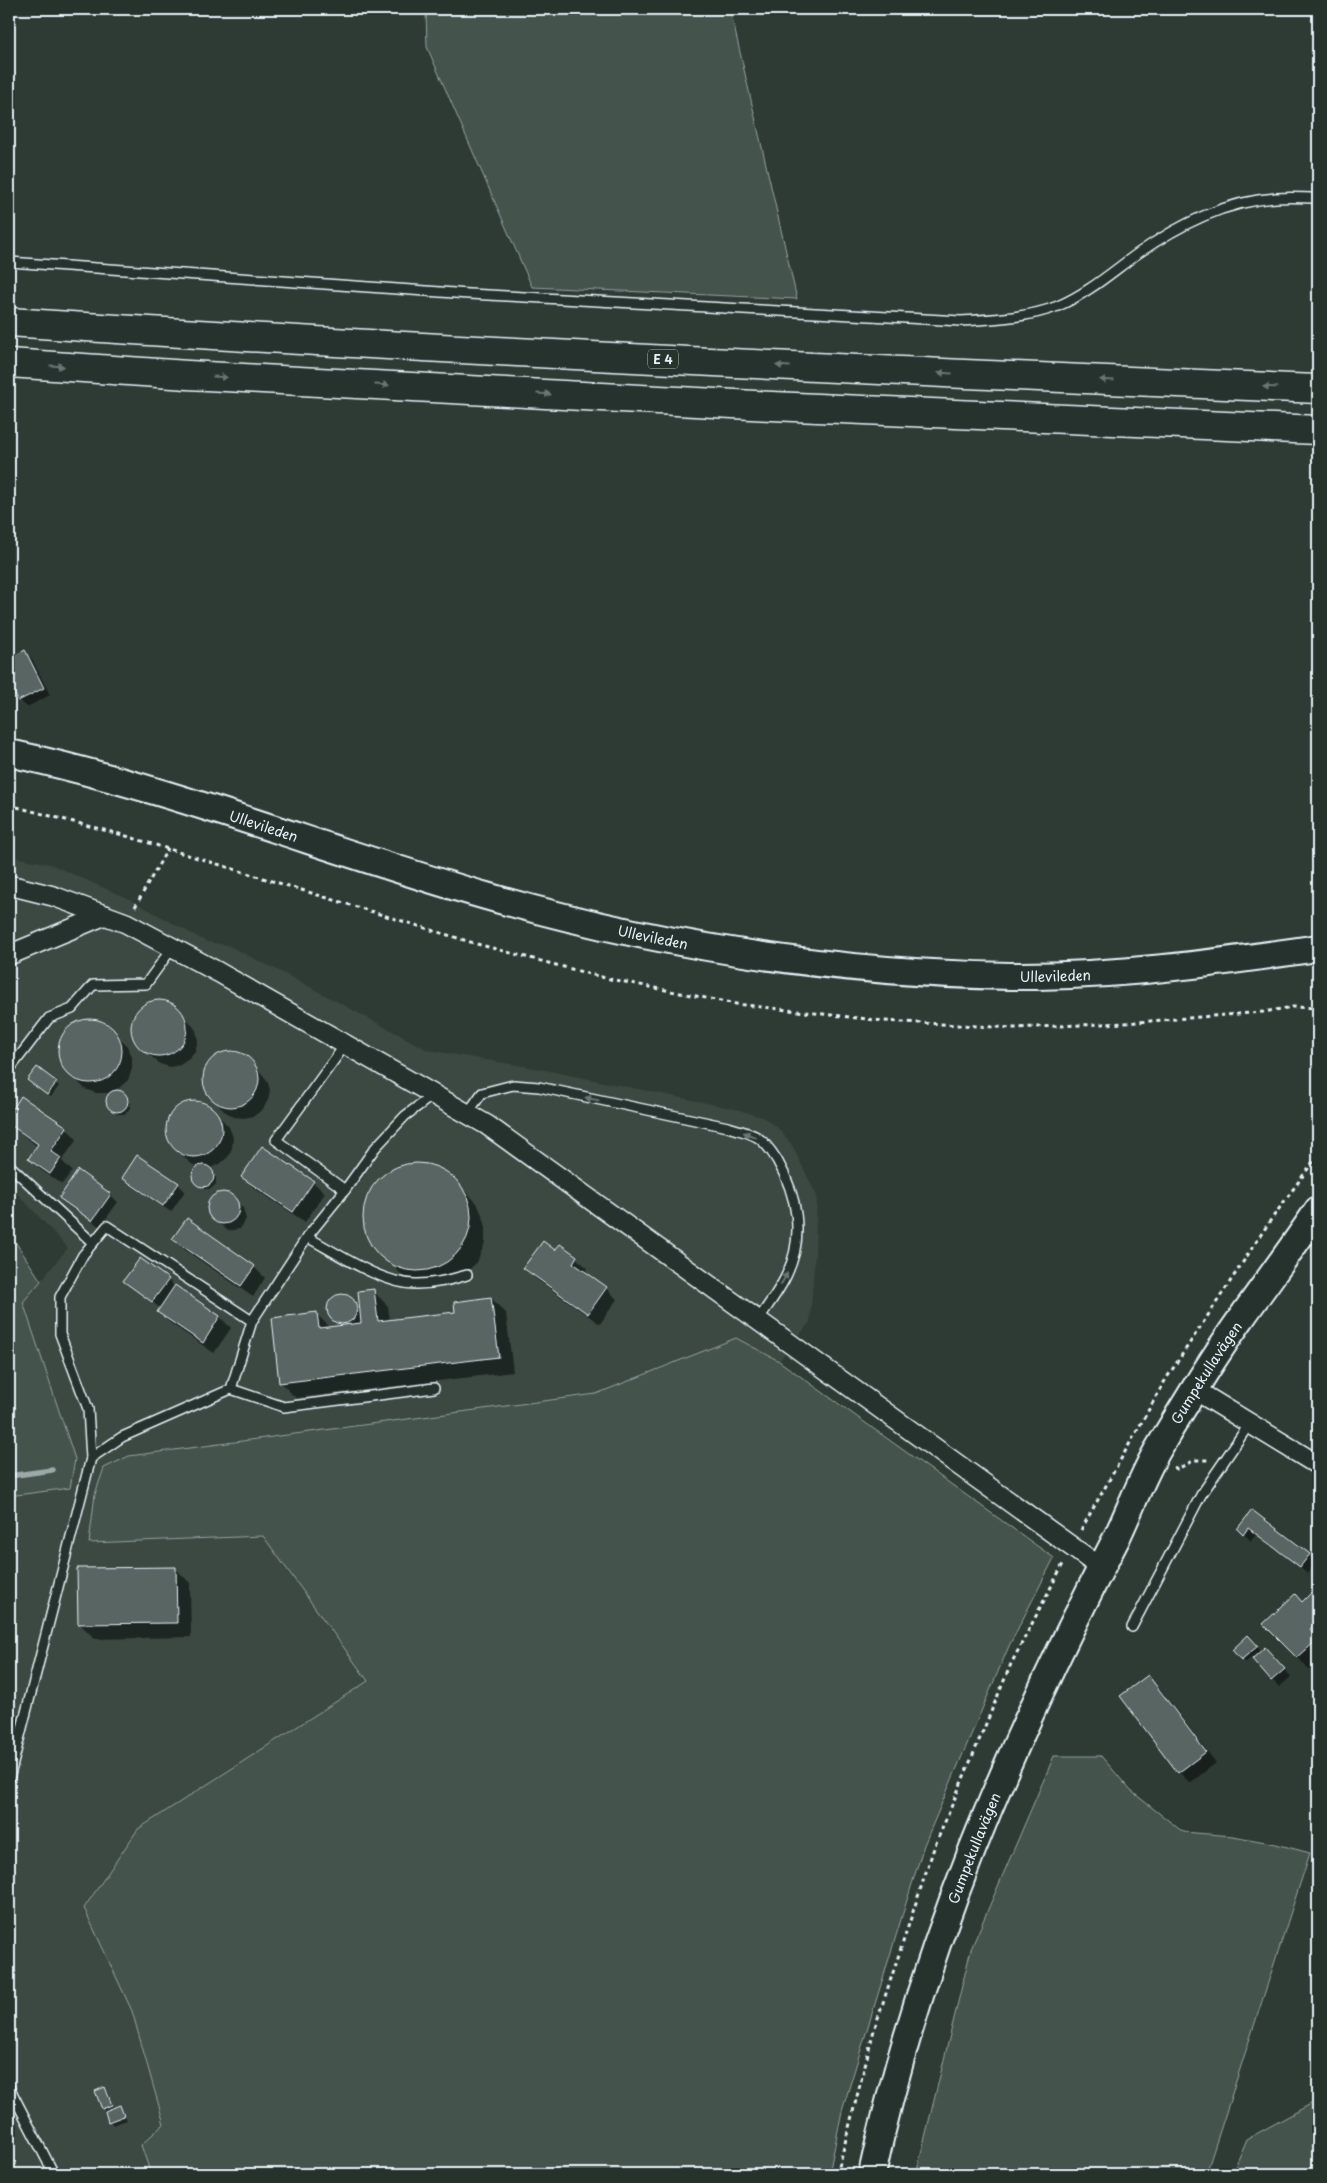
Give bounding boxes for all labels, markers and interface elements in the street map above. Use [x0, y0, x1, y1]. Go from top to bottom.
road number: E 4 [648, 349, 678, 368]
one-way arrow [774, 361, 790, 369]
one-way arrow [50, 363, 66, 371]
one-way arrow [937, 369, 953, 377]
one-way arrow [212, 373, 228, 381]
one-way arrow [1099, 376, 1115, 384]
one-way arrow [374, 381, 390, 389]
one-way arrow [1261, 383, 1277, 391]
one-way arrow [536, 390, 552, 398]
street label: Ullevileden [227, 804, 301, 846]
street label: Ullevileden [616, 919, 690, 954]
street label: Ullevileden [1020, 963, 1091, 987]
one-way arrow [584, 1094, 600, 1102]
one-way arrow [742, 1131, 757, 1139]
one-way arrow [780, 1271, 788, 1286]
street label: Gumpekullavägen [1165, 1317, 1247, 1428]
street label: Gumpekullavägen [942, 1789, 1005, 1906]

